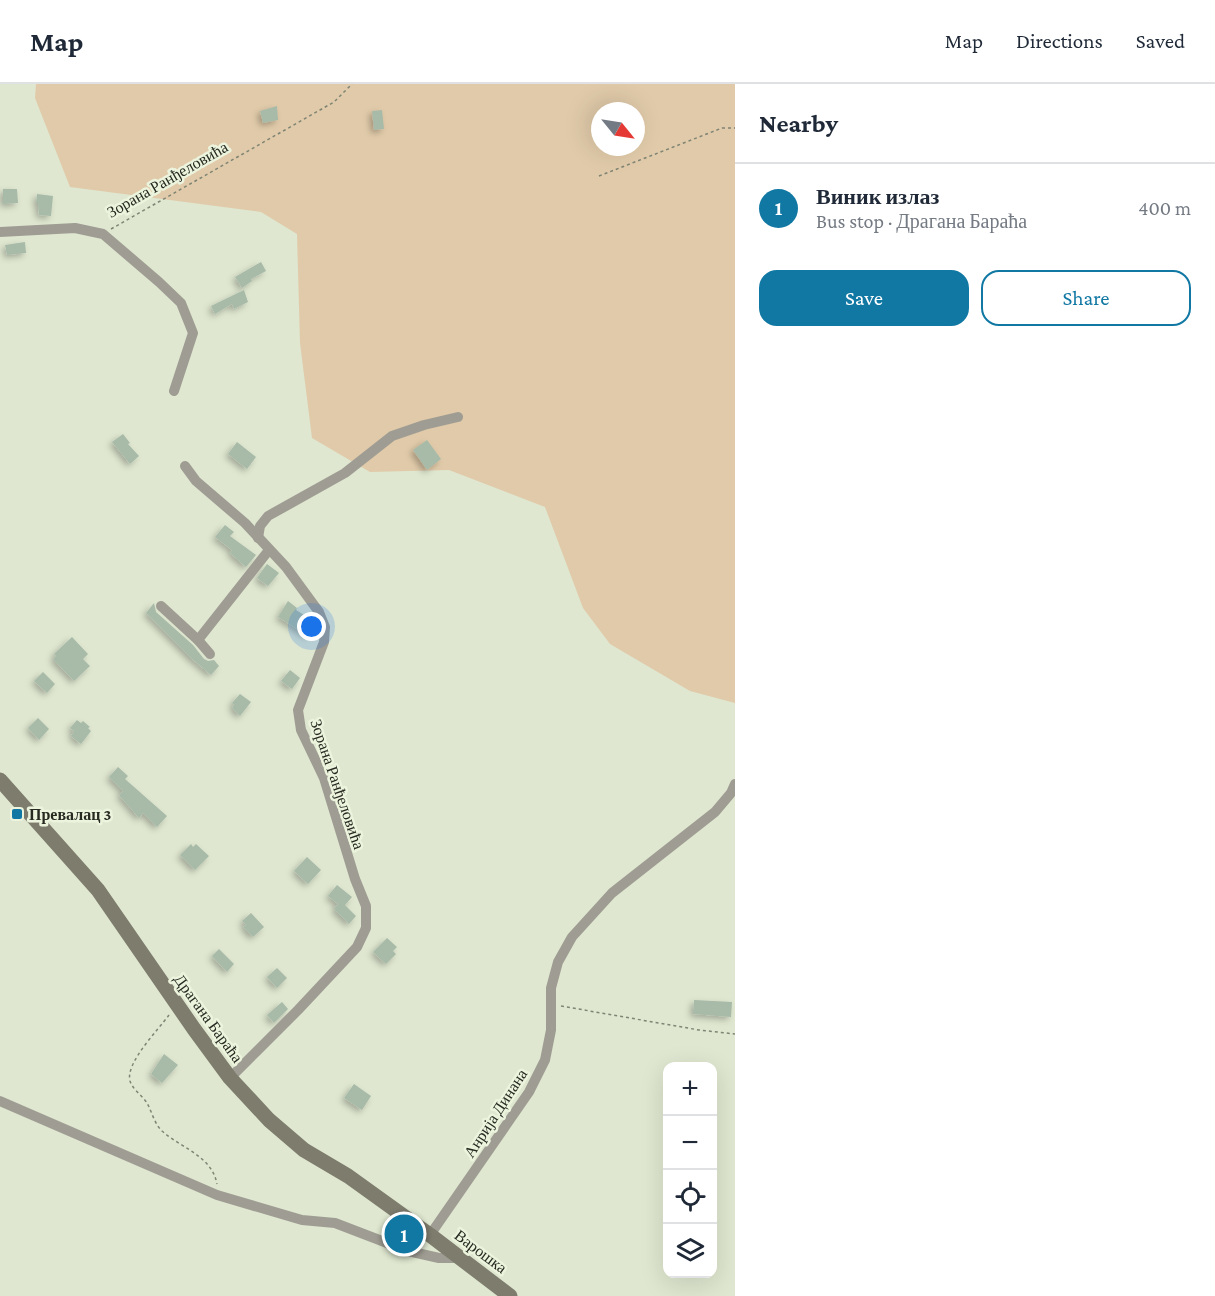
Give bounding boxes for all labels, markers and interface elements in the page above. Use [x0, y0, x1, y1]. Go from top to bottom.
text: Map [30, 26, 83, 57]
text: Map [945, 29, 983, 53]
text: Directions [1016, 29, 1103, 53]
text: Saved [1136, 29, 1185, 53]
north arrow [591, 102, 645, 156]
text: Nearby [759, 109, 838, 138]
street label: Зорана Ранђеловића [104, 138, 231, 222]
text: Виник излаз [816, 184, 939, 209]
text: 1 [775, 197, 782, 219]
text: 400 m [1138, 197, 1191, 219]
text: Bus stop · Драгана Бараћа [816, 210, 1027, 232]
button: Save [759, 270, 969, 326]
button: Share [981, 270, 1191, 326]
your location [297, 612, 326, 641]
street label: Зорана Ранђеловића [306, 717, 368, 852]
place label: Превалац 3 [29, 806, 112, 824]
marker: Превалац 3 [10, 807, 24, 821]
street label: Драгана Бараћа [170, 971, 246, 1066]
map controls [663, 1062, 717, 1278]
button: + [663, 1062, 717, 1116]
street label: Анрија Динана [461, 1066, 531, 1161]
button: − [663, 1116, 717, 1170]
button: locate [663, 1170, 717, 1224]
pin: 1 [384, 1212, 424, 1256]
button: layers [663, 1224, 717, 1278]
street label: Варошка [451, 1226, 510, 1277]

